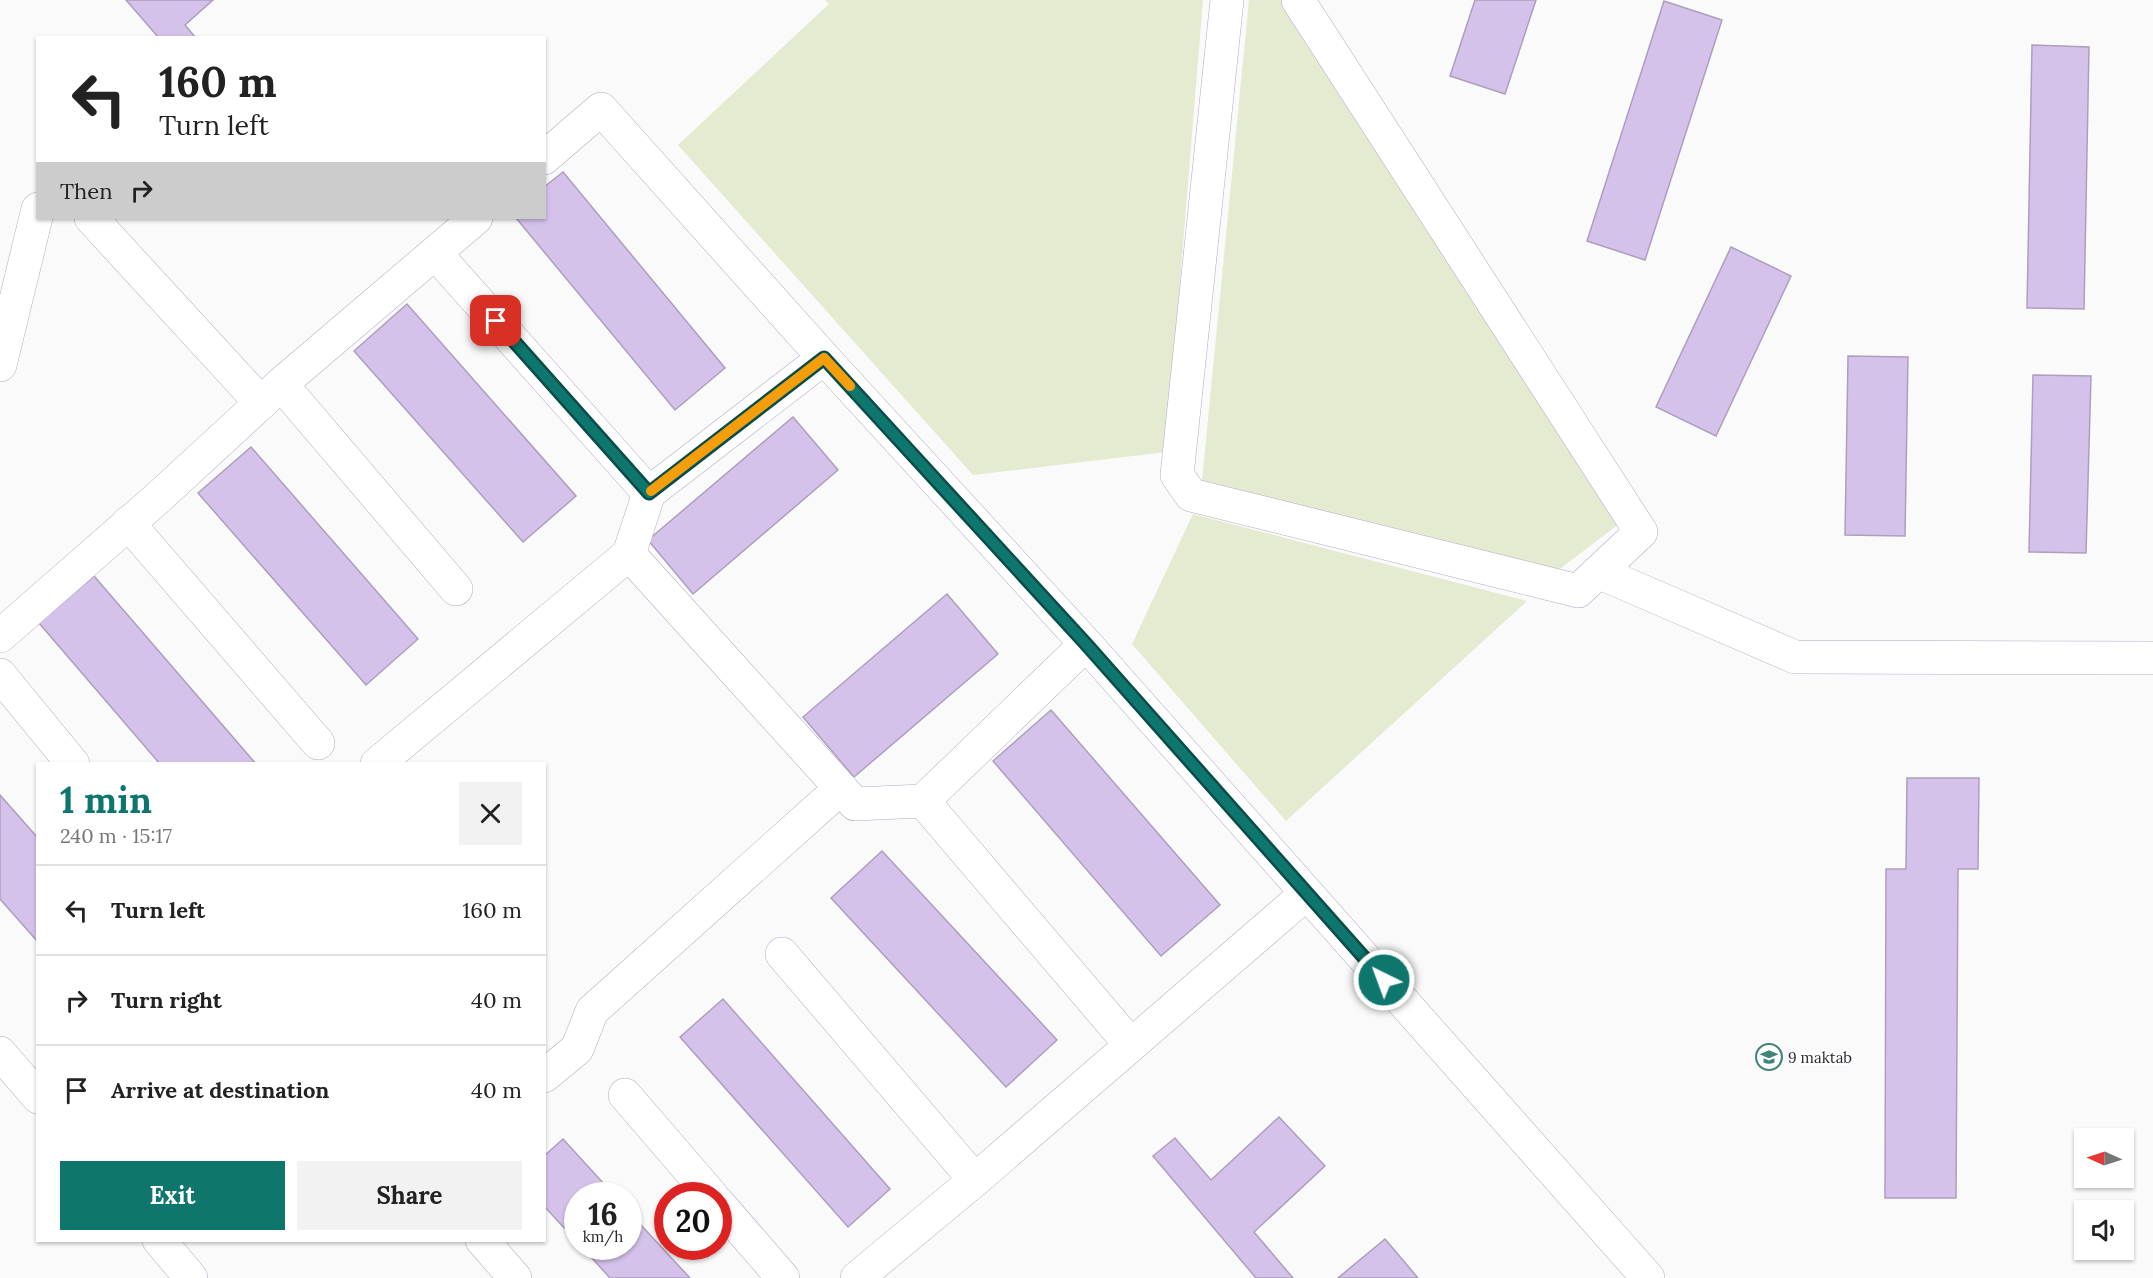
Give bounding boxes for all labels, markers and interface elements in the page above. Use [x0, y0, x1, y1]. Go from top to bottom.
text: 160 m [159, 55, 277, 109]
icon: left [60, 60, 138, 138]
text: Turn left [159, 108, 269, 142]
icon: right [125, 174, 158, 207]
text: Then [60, 177, 113, 205]
pin [470, 295, 521, 346]
icon: arrive [479, 304, 512, 337]
text: 1 min [60, 777, 152, 823]
button: close [459, 782, 522, 845]
text: 240 m · 15:17 [60, 823, 172, 848]
icon: left [60, 894, 93, 927]
text: Turn left [111, 896, 205, 924]
text: 160 m [462, 896, 522, 924]
position arrow [1352, 948, 1416, 1012]
icon: right [60, 984, 93, 1017]
text: Turn right [111, 986, 222, 1014]
text: 40 m [471, 986, 522, 1014]
school or university icon: 9 maktab [1754, 1042, 1784, 1072]
place label: 9 maktab [1788, 1048, 1852, 1067]
icon: arrive [60, 1074, 93, 1107]
text: Arrive at destination [111, 1076, 329, 1104]
text: 40 m [471, 1076, 522, 1104]
north arrow [2074, 1128, 2134, 1188]
map controls [2074, 1128, 2134, 1260]
button: Exit [60, 1161, 285, 1230]
button: Share [297, 1161, 522, 1230]
speed limit sign: 20 [654, 1182, 732, 1260]
text: 16 [588, 1195, 618, 1233]
button: sound [2074, 1200, 2134, 1260]
text: km/h [583, 1227, 623, 1246]

